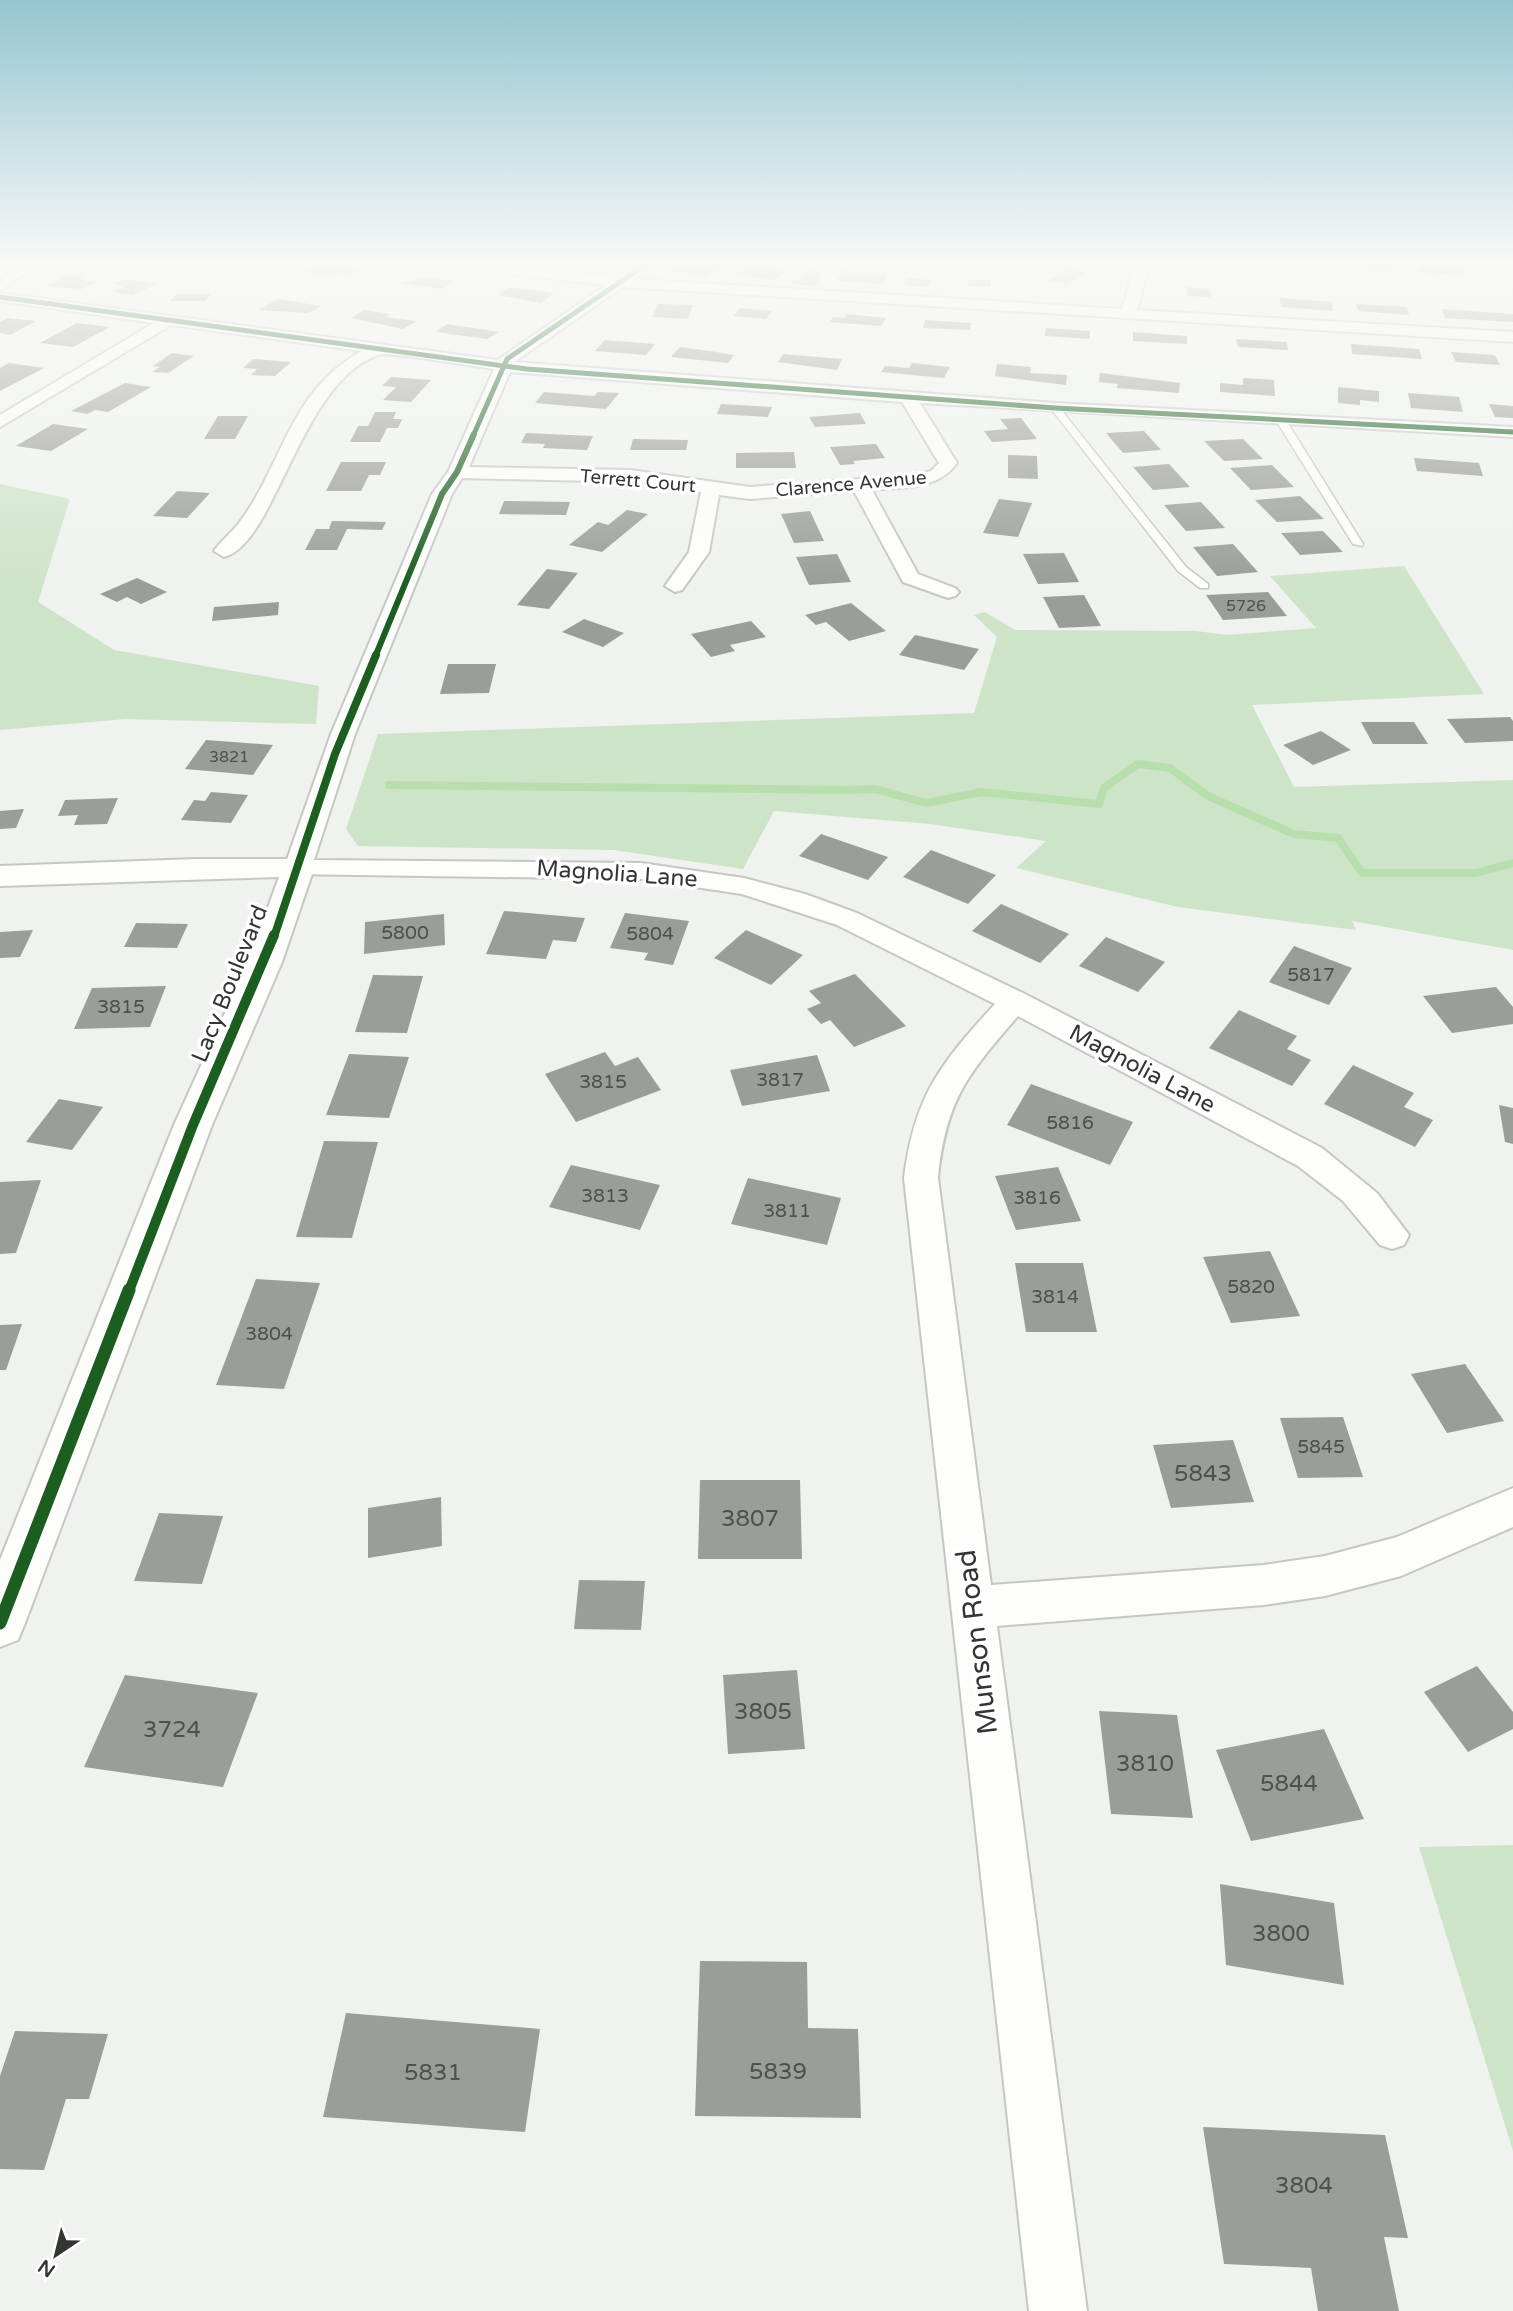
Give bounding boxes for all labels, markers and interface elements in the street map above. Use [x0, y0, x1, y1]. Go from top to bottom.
street label: Terrett Court [579, 465, 697, 497]
street label: Clarence Avenue [774, 466, 928, 502]
house number: 5726 [1226, 596, 1266, 616]
house number: 3821 [209, 747, 249, 767]
street label: Magnolia Lane [536, 854, 698, 894]
street label: Lacy Boulevard [186, 901, 274, 1067]
house number: 5800 [381, 922, 429, 944]
house number: 5804 [626, 923, 674, 945]
house number: 5817 [1287, 964, 1335, 986]
house number: 3815 [97, 996, 145, 1018]
street label: Magnolia Lane [1064, 1019, 1220, 1119]
house number: 3817 [756, 1069, 804, 1091]
house number: 3815 [579, 1071, 627, 1093]
house number: 5816 [1046, 1112, 1094, 1134]
house number: 3813 [581, 1185, 629, 1207]
house number: 3816 [1013, 1187, 1061, 1209]
house number: 3811 [763, 1200, 811, 1222]
house number: 5820 [1227, 1276, 1275, 1298]
house number: 3814 [1031, 1286, 1079, 1308]
house number: 3804 [245, 1323, 293, 1345]
house number: 5845 [1297, 1436, 1345, 1458]
house number: 5843 [1174, 1460, 1232, 1488]
house number: 3807 [721, 1505, 779, 1533]
street label: Munson Road [949, 1548, 1005, 1736]
house number: 3805 [734, 1698, 792, 1726]
house number: 3724 [143, 1716, 201, 1744]
house number: 3810 [1116, 1750, 1174, 1778]
house number: 5844 [1260, 1770, 1318, 1798]
house number: 3800 [1252, 1920, 1310, 1948]
house number: 5839 [749, 2058, 807, 2086]
house number: 5831 [404, 2059, 462, 2087]
house number: 3804 [1275, 2172, 1333, 2200]
north arrow [21, 2220, 91, 2290]
text: N [34, 2255, 59, 2281]

